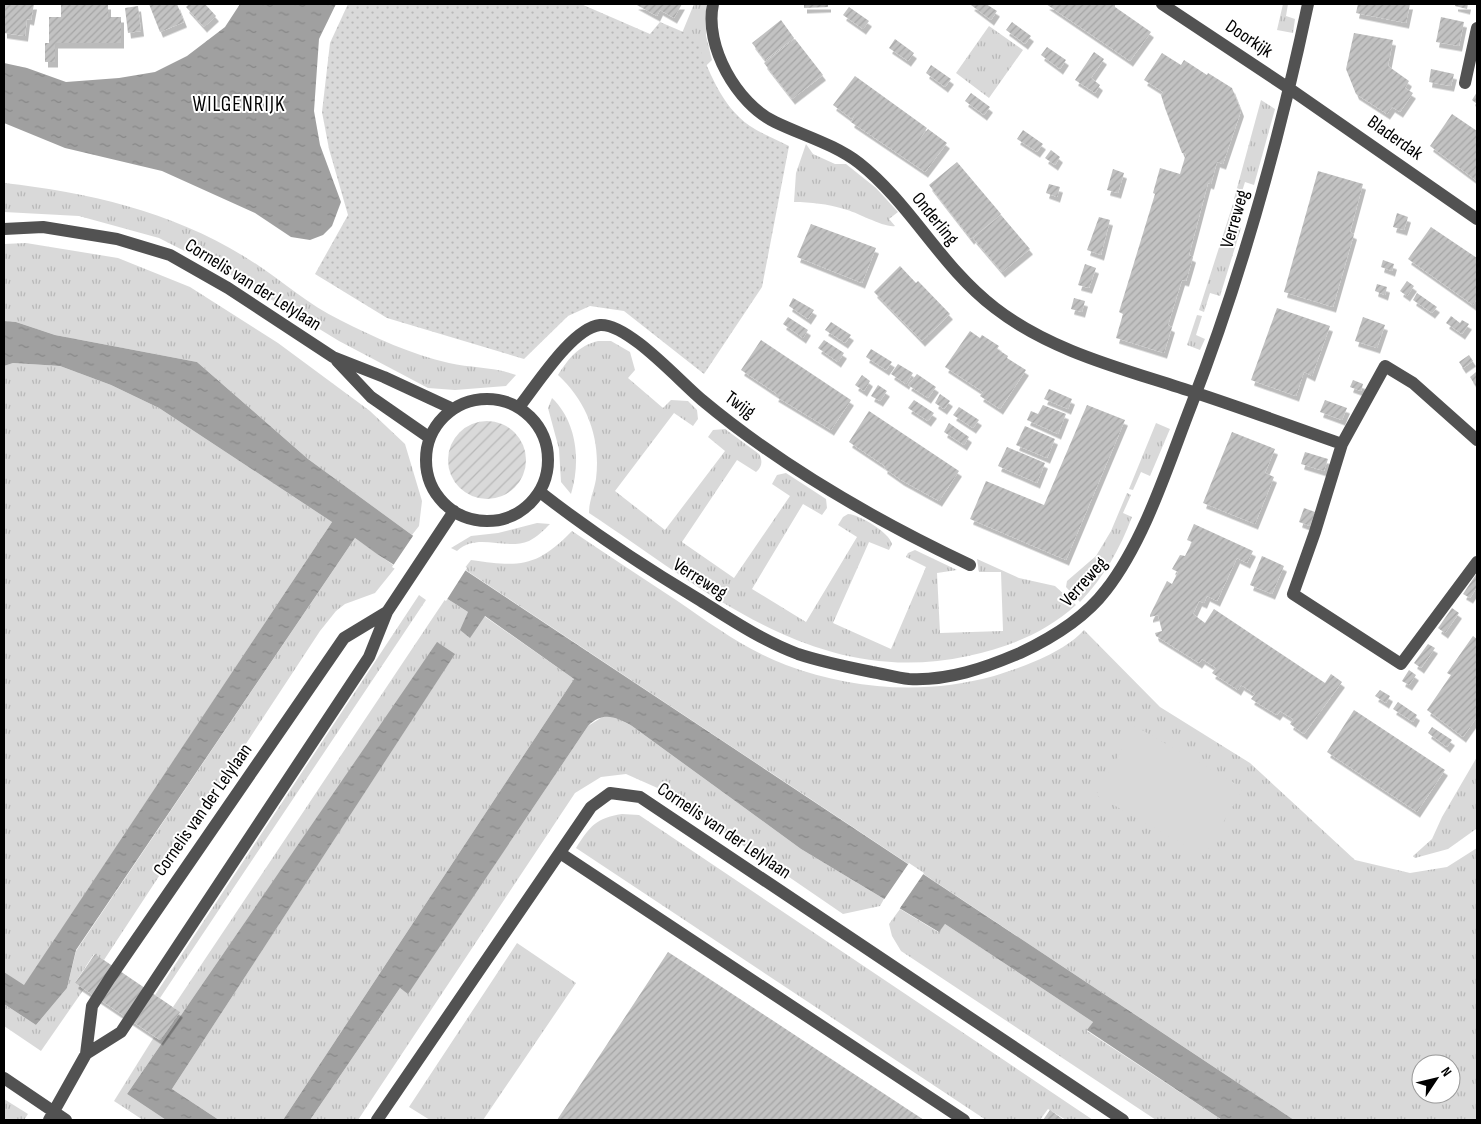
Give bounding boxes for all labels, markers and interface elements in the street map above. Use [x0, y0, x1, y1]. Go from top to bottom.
street label: Doorkijk [1221, 15, 1278, 63]
district label: WILGENRIJK [192, 92, 286, 117]
street label: Bladerdak [1363, 111, 1428, 166]
street label: Verreweg [1216, 187, 1254, 251]
street label: Onderling [907, 188, 964, 251]
street label: Cornelis van der Lelylaan [180, 234, 326, 336]
street label: Twijg [720, 386, 760, 424]
street label: Verreweg [1056, 552, 1113, 612]
street label: Verreweg [669, 553, 732, 605]
street label: Cornelis van der Lelylaan [149, 739, 257, 881]
street label: Cornelis van der Lelylaan [653, 778, 795, 884]
north arrow [1411, 1054, 1461, 1104]
text: N [1437, 1064, 1455, 1080]

